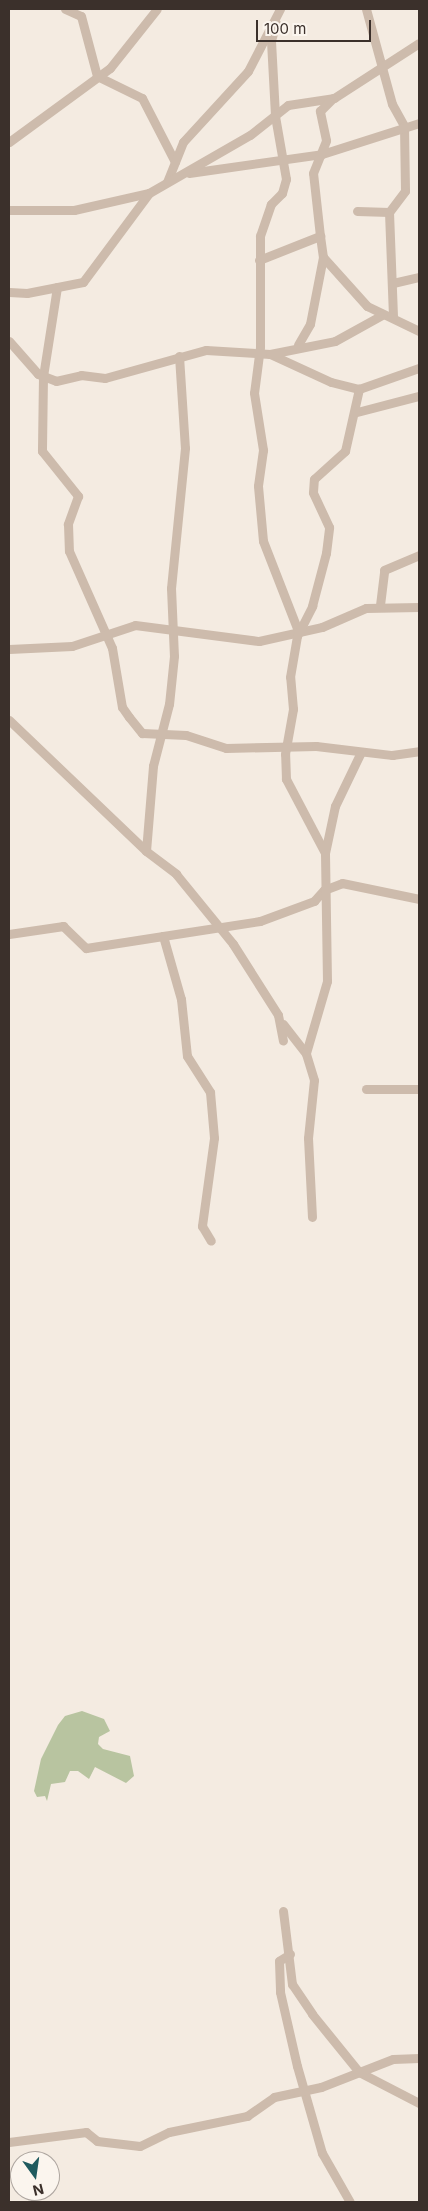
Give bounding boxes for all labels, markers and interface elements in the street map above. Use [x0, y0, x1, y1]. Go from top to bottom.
scale bar [258, 10, 373, 42]
text: 100 m [264, 19, 306, 38]
north arrow [10, 2151, 60, 2201]
text: N [31, 2181, 46, 2200]

